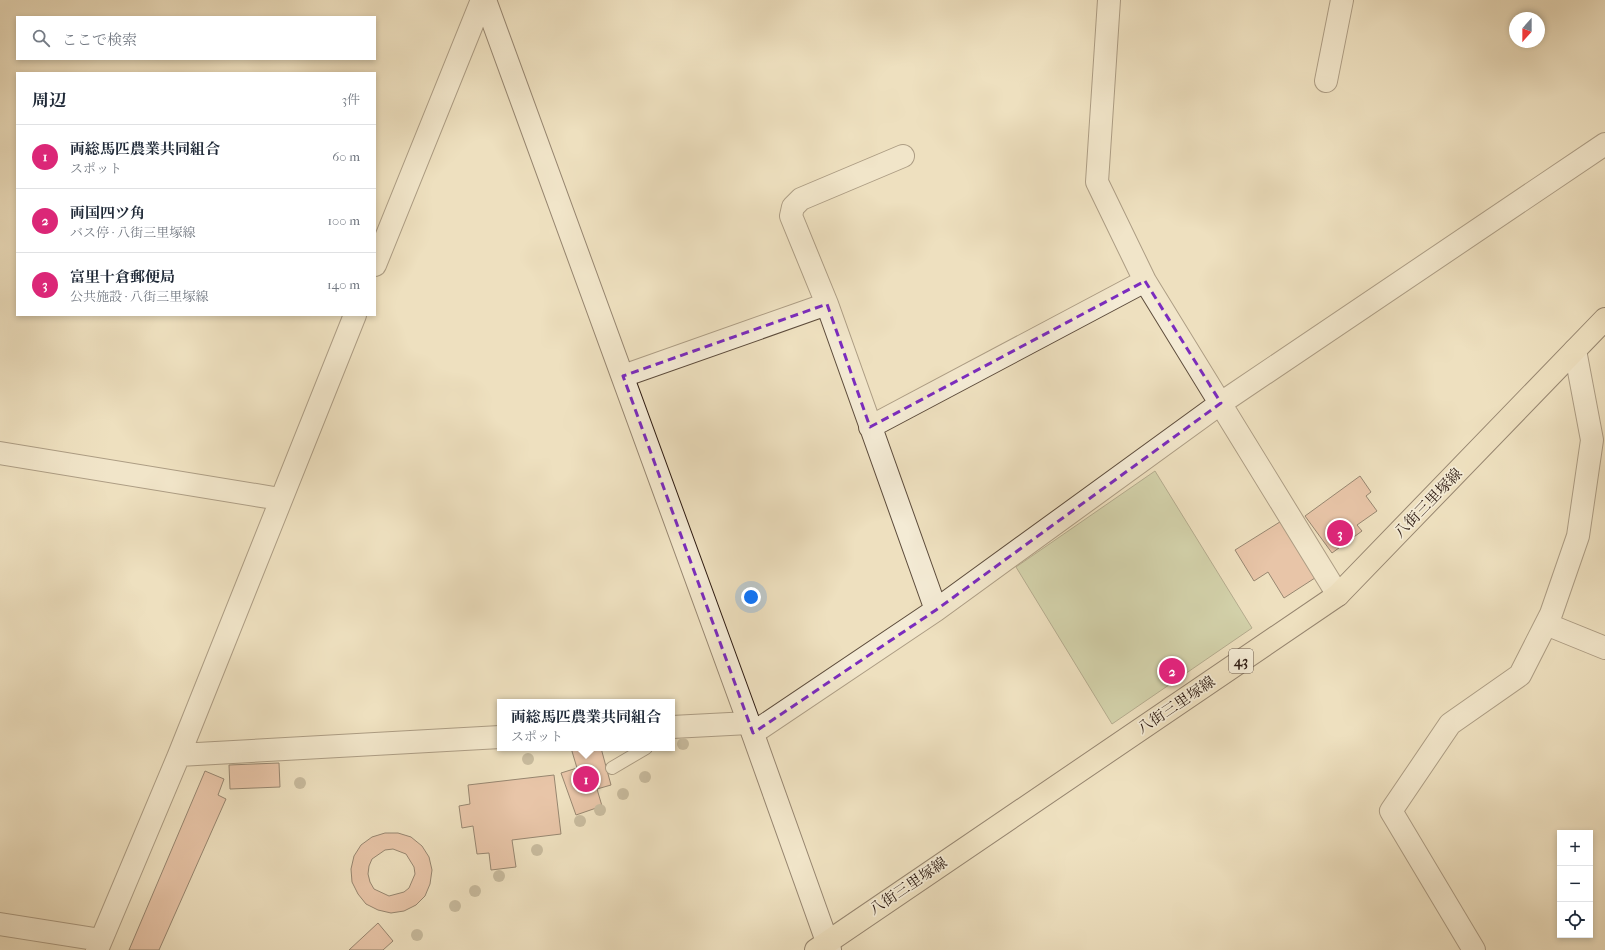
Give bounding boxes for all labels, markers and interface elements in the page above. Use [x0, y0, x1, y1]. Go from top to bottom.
north arrow [1509, 12, 1545, 48]
search box [16, 16, 376, 60]
icon: search [30, 27, 52, 49]
text: ここで検索 [62, 31, 137, 49]
text: 周辺 [32, 90, 66, 110]
text: 3件 [342, 92, 360, 107]
text: 両総馬匹農業共同組合 [70, 140, 220, 158]
text: 1 [43, 149, 47, 164]
text: 60 m [332, 149, 360, 164]
text: スポット [70, 161, 122, 176]
text: 両国四ツ角 [70, 204, 145, 222]
text: 2 [42, 213, 48, 228]
text: 100 m [327, 213, 360, 228]
text: バス停 · 八街三里塚線 [70, 225, 195, 240]
text: 富里十倉郵便局 [70, 268, 175, 286]
text: 3 [42, 277, 48, 292]
text: 140 m [327, 277, 360, 292]
text: 公共施設 · 八街三里塚線 [70, 289, 208, 304]
street label: 八街三里塚線 [1390, 464, 1466, 542]
pin: 3 [1327, 518, 1353, 548]
your location [741, 587, 761, 607]
road number: 43 [1229, 649, 1253, 673]
pin: 2 [1159, 656, 1185, 686]
street label: 八街三里塚線 [1134, 672, 1218, 738]
popup [497, 699, 675, 751]
text: 両総馬匹農業共同組合 [511, 708, 661, 726]
text: スポット [511, 729, 563, 744]
pin: 1 [573, 764, 599, 794]
map controls [1557, 830, 1593, 938]
button: + [1557, 830, 1593, 866]
street label: 八街三里塚線 [866, 853, 950, 919]
button: − [1557, 866, 1593, 902]
button: locate [1557, 902, 1593, 938]

